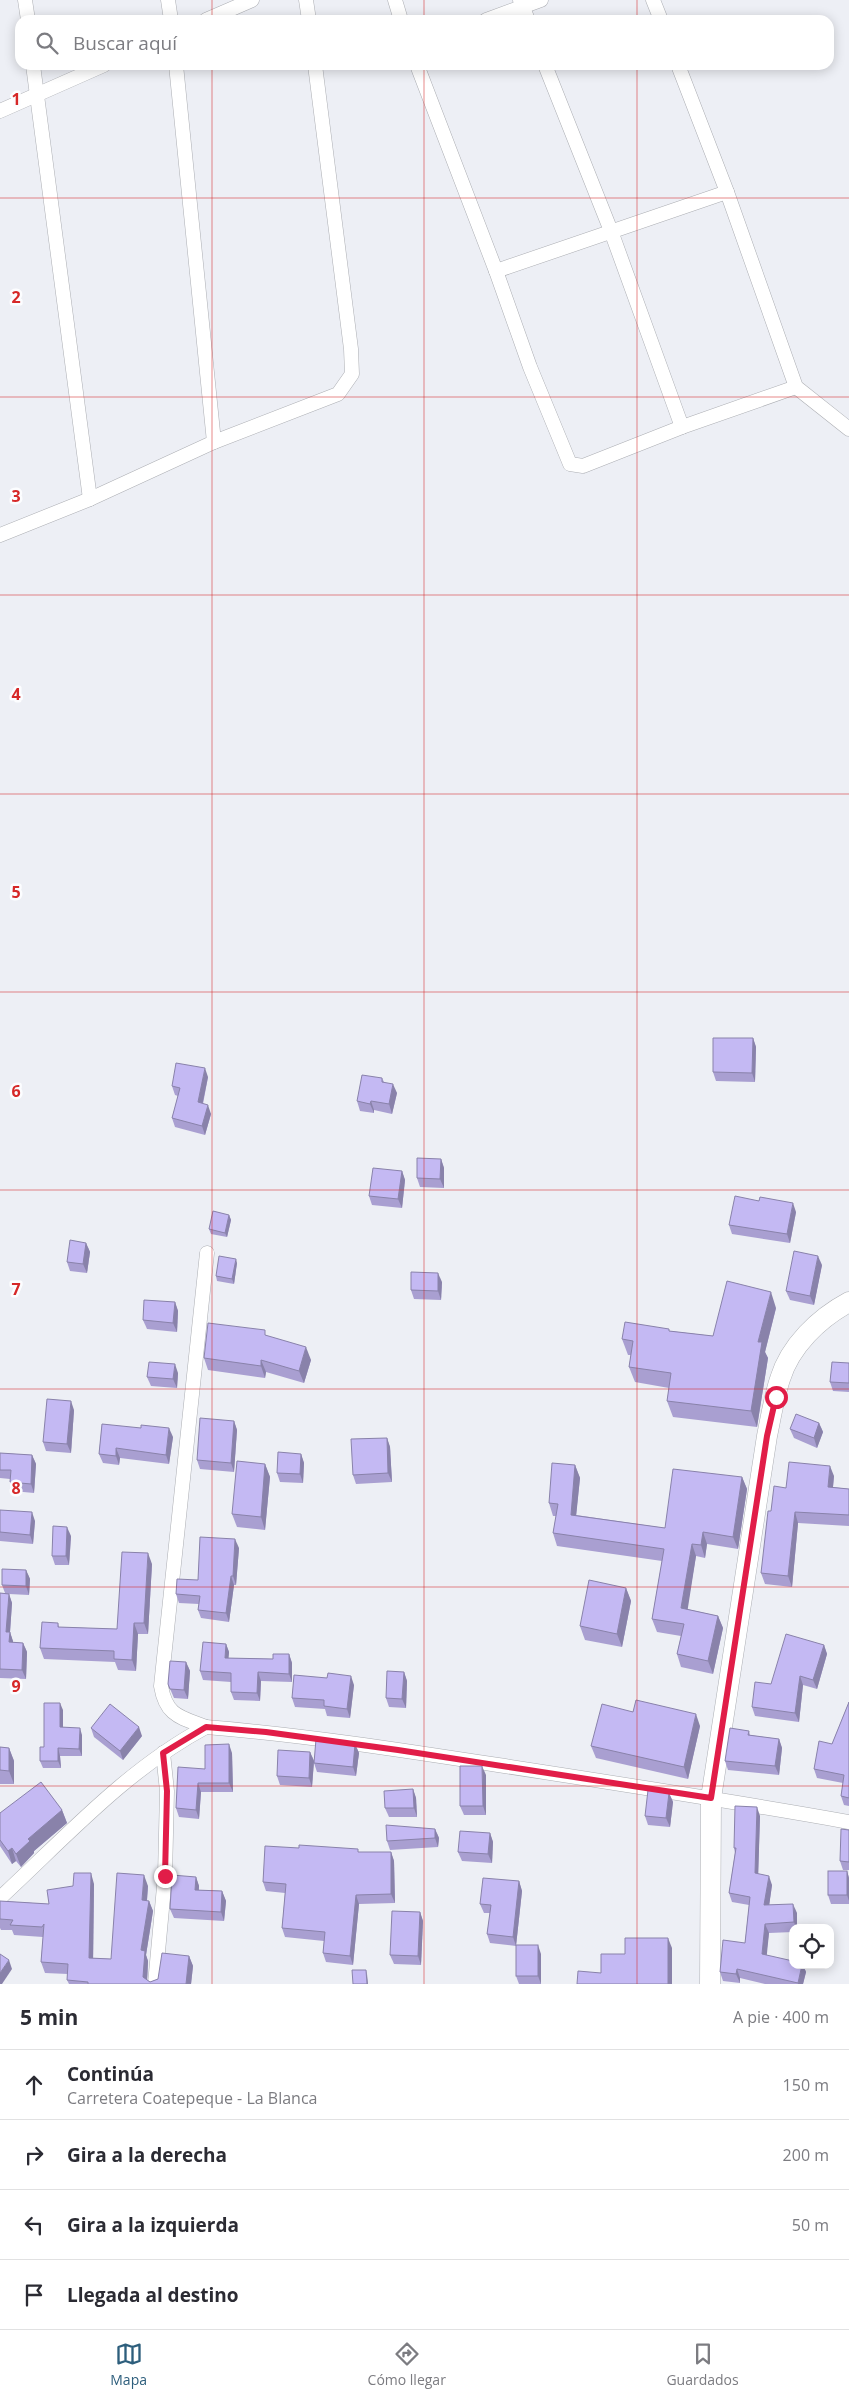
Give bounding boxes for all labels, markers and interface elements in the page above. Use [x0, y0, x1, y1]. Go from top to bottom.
search box [15, 15, 834, 70]
icon: search [33, 29, 61, 57]
text: Buscar aquí [73, 30, 177, 56]
text: 1 [11, 88, 21, 110]
text: 2 [11, 286, 21, 308]
text: 3 [11, 485, 21, 507]
text: 4 [11, 683, 21, 705]
text: 5 [11, 881, 21, 903]
text: 6 [11, 1080, 21, 1102]
text: 7 [11, 1278, 21, 1300]
route start [765, 1386, 788, 1409]
text: 8 [11, 1477, 21, 1499]
text: 9 [11, 1675, 21, 1697]
route end [154, 1865, 177, 1888]
map controls [789, 1924, 834, 1969]
button: locate [789, 1924, 834, 1969]
text: 5 min [20, 2003, 78, 2031]
text: A pie · 400 m [733, 2006, 829, 2028]
text: Continúa [67, 2061, 154, 2087]
icon: ahead [20, 2071, 48, 2099]
text: 150 m [783, 2074, 829, 2096]
text: Carretera Coatepeque - La Blanca [67, 2087, 317, 2109]
icon: right [20, 2141, 48, 2169]
text: Gira a la derecha [67, 2142, 227, 2168]
text: 200 m [783, 2144, 829, 2166]
icon: left [20, 2211, 48, 2239]
text: Gira a la izquierda [67, 2212, 239, 2238]
text: 50 m [792, 2214, 829, 2236]
icon: arrive [20, 2281, 48, 2309]
text: Llegada al destino [67, 2282, 239, 2308]
tab: Mapa [110, 2340, 147, 2389]
tab: Cómo llegar [368, 2340, 446, 2389]
tab: Guardados [666, 2340, 739, 2389]

